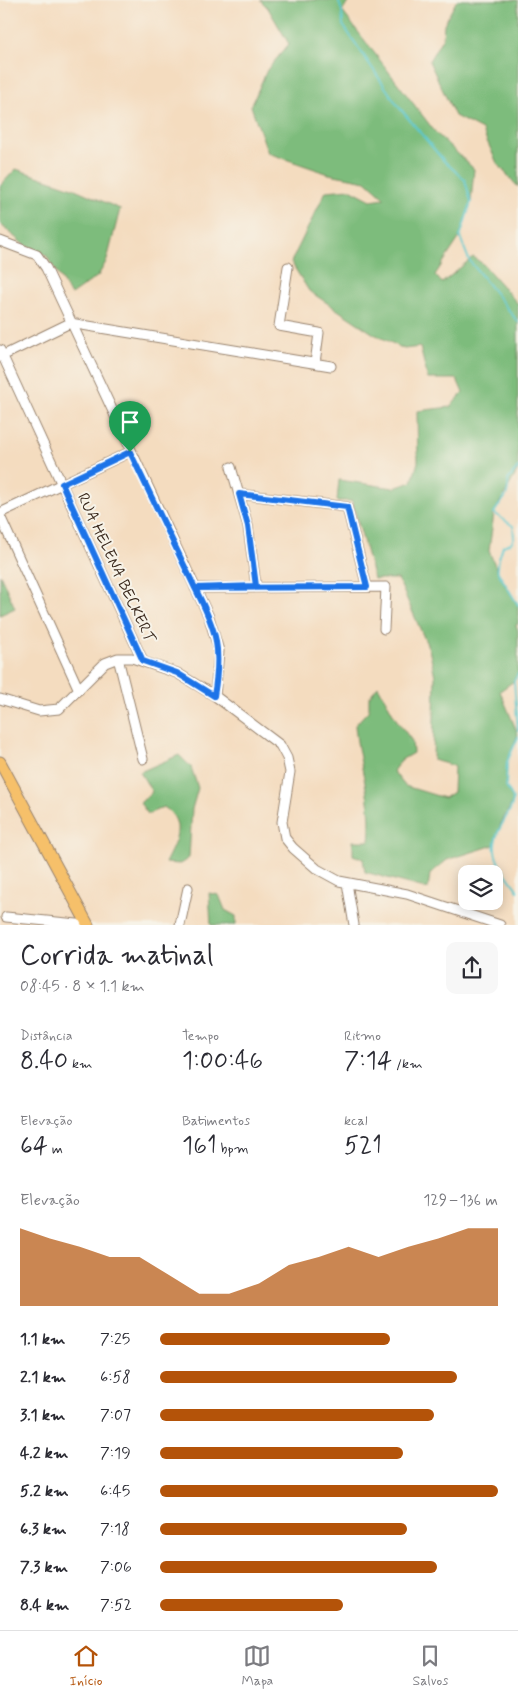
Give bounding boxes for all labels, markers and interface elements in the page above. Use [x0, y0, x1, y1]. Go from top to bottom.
pin [109, 401, 151, 452]
icon: arrive [116, 408, 144, 436]
street label: RUA HELENA BECKERT [72, 490, 160, 647]
map controls [458, 865, 503, 910]
button: layers [458, 865, 503, 910]
text: Corrida matinal [20, 938, 214, 975]
button: share [446, 942, 498, 994]
text: 08:45 · 8 × 1.1 km [20, 976, 145, 997]
text: Distância [20, 1027, 73, 1045]
text: Tempo [182, 1027, 219, 1045]
text: Ritmo [344, 1027, 381, 1045]
text: 8.40 [20, 1045, 68, 1078]
text: 1:00:46 [182, 1045, 263, 1078]
text: 7:14 [344, 1045, 392, 1078]
text: km [68, 1055, 92, 1073]
text: /km [392, 1055, 423, 1073]
text: Elevação [20, 1112, 72, 1130]
text: Batimentos [182, 1112, 250, 1130]
text: kcal [344, 1112, 368, 1130]
text: 64 [20, 1130, 48, 1163]
text: 161 [182, 1130, 217, 1163]
text: 521 [344, 1130, 382, 1163]
text: m [48, 1140, 63, 1158]
text: bpm [217, 1140, 249, 1158]
text: Elevação [20, 1190, 80, 1211]
text: 129–136 m [423, 1190, 498, 1211]
text: 1.1 km [20, 1329, 65, 1350]
text: 7:25 [100, 1329, 130, 1350]
text: 2.1 km [20, 1367, 66, 1388]
text: 6:58 [100, 1367, 131, 1388]
text: 3.1 km [20, 1405, 65, 1426]
text: 7:07 [100, 1405, 131, 1426]
text: 4.2 km [20, 1443, 68, 1464]
text: 7:19 [100, 1443, 131, 1464]
text: 5.2 km [20, 1481, 68, 1502]
text: 6:45 [100, 1481, 130, 1502]
text: 6.3 km [20, 1519, 66, 1540]
text: 7:18 [100, 1519, 130, 1540]
text: 7.3 km [20, 1557, 68, 1578]
text: 7:06 [100, 1557, 132, 1578]
text: 8.4 km [20, 1595, 69, 1616]
text: 7:52 [100, 1595, 132, 1616]
tab: Início [70, 1642, 102, 1690]
tab: Mapa [241, 1642, 273, 1690]
tab: Salvos [412, 1642, 448, 1690]

